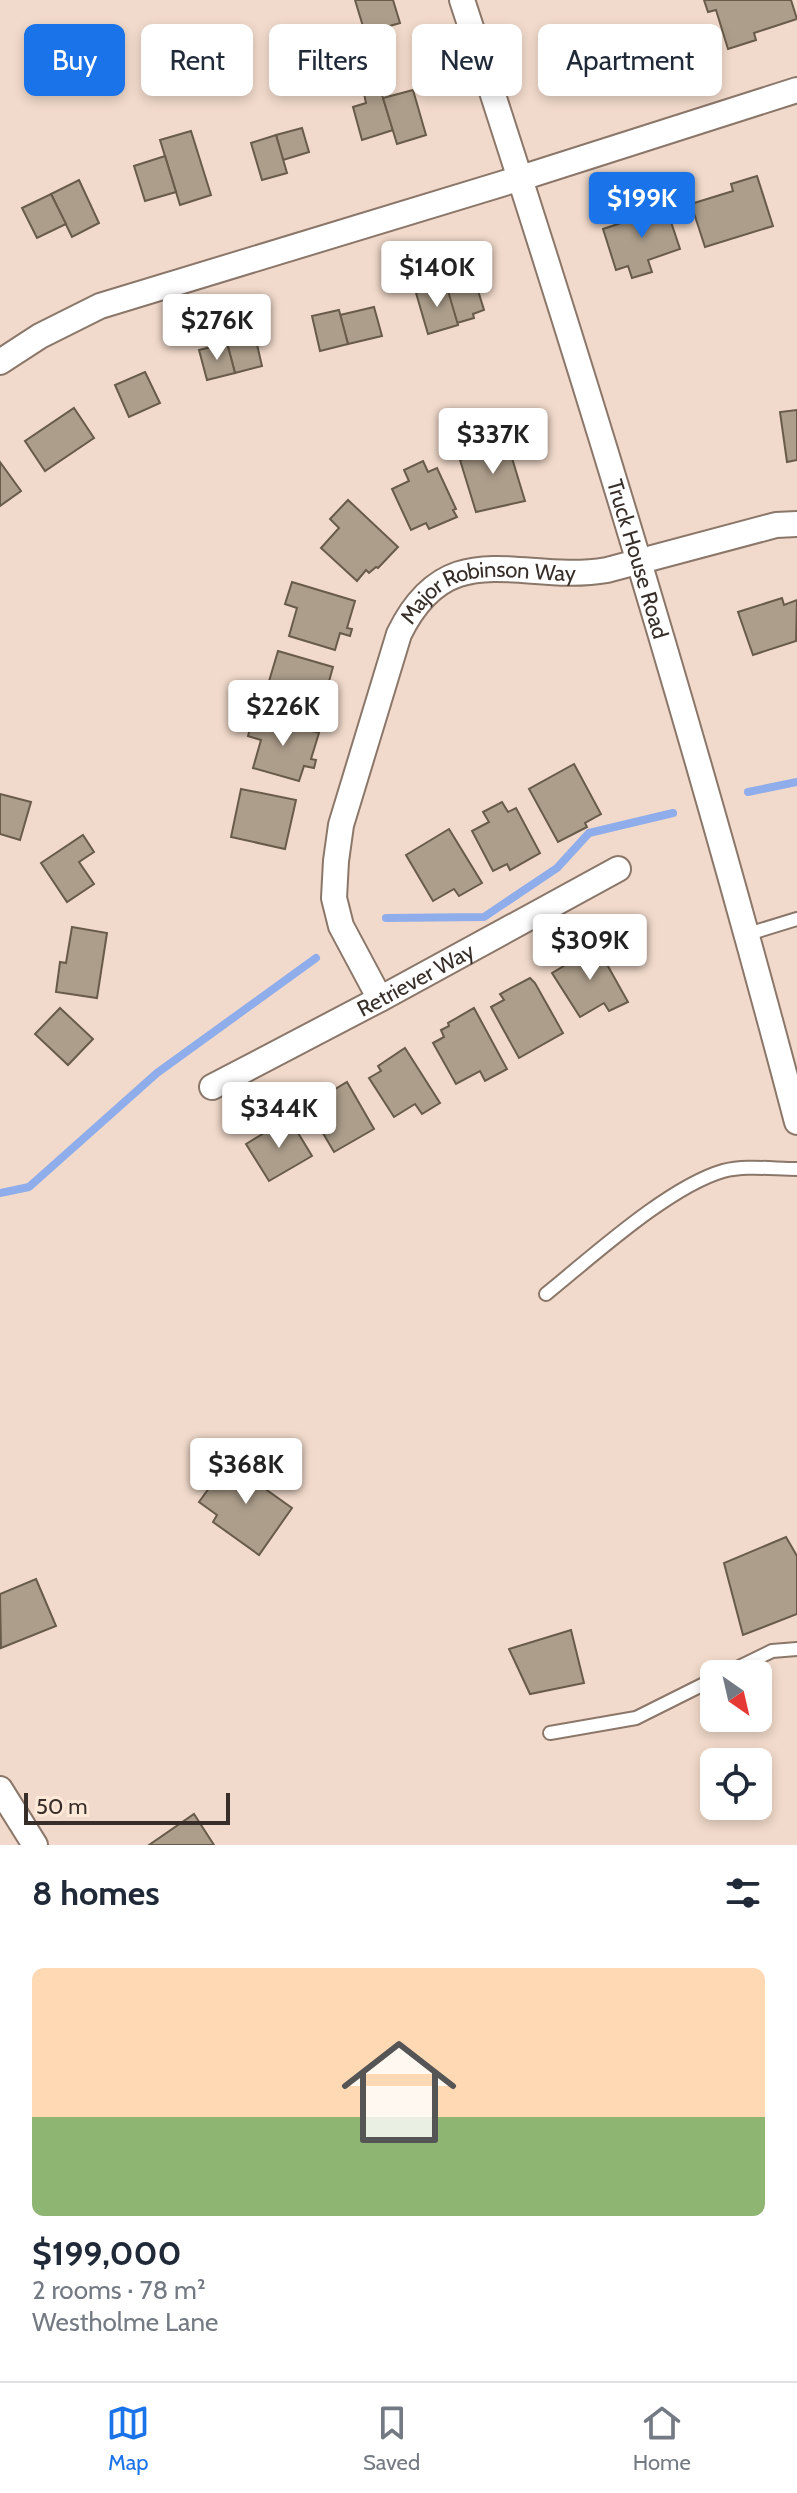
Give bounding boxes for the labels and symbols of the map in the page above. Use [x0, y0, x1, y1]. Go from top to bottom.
pin: $199K [586, 172, 698, 240]
pin: $140K [381, 241, 493, 309]
pin: $276K [161, 294, 273, 362]
pin: $337K [437, 408, 549, 476]
street label: Truck House Road [601, 476, 674, 642]
street label: Major Robinson Way [394, 556, 576, 629]
pin: $226K [227, 680, 339, 748]
pin: $309K [534, 914, 646, 982]
street label: Retriever Way [352, 937, 479, 1023]
pin: $344K [223, 1082, 335, 1150]
pin: $368K [190, 1438, 302, 1506]
north arrow [700, 1660, 772, 1732]
scale bar [24, 1789, 230, 1825]

